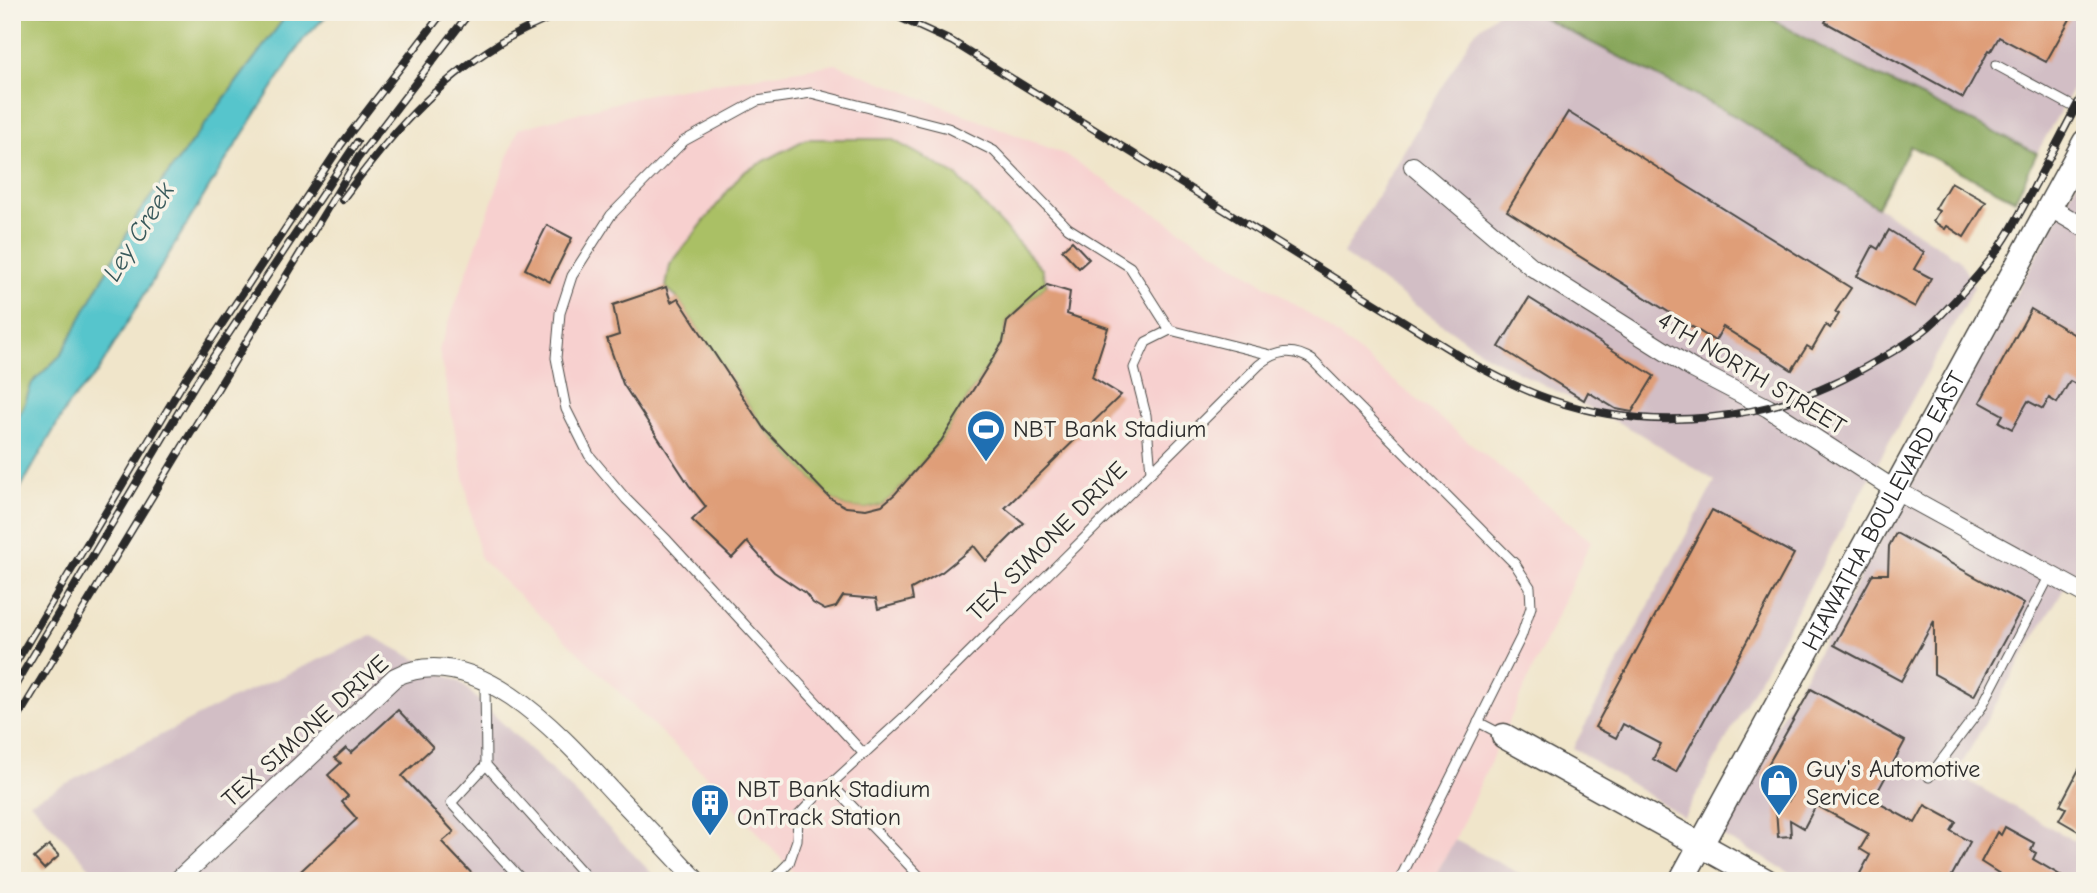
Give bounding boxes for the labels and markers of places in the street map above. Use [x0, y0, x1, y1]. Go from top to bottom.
sports icon: NBT Bank Stadium [965, 408, 1007, 463]
place label: NBT Bank Stadium [1013, 415, 1206, 443]
place label: Guy's Automotive Service [1806, 755, 1980, 811]
shop icon: Guy's Automotive Service [1758, 762, 1800, 817]
place label: NBT Bank Stadium OnTrack Station [737, 775, 930, 831]
building icon: NBT Bank Stadium OnTrack Station [689, 782, 731, 837]

